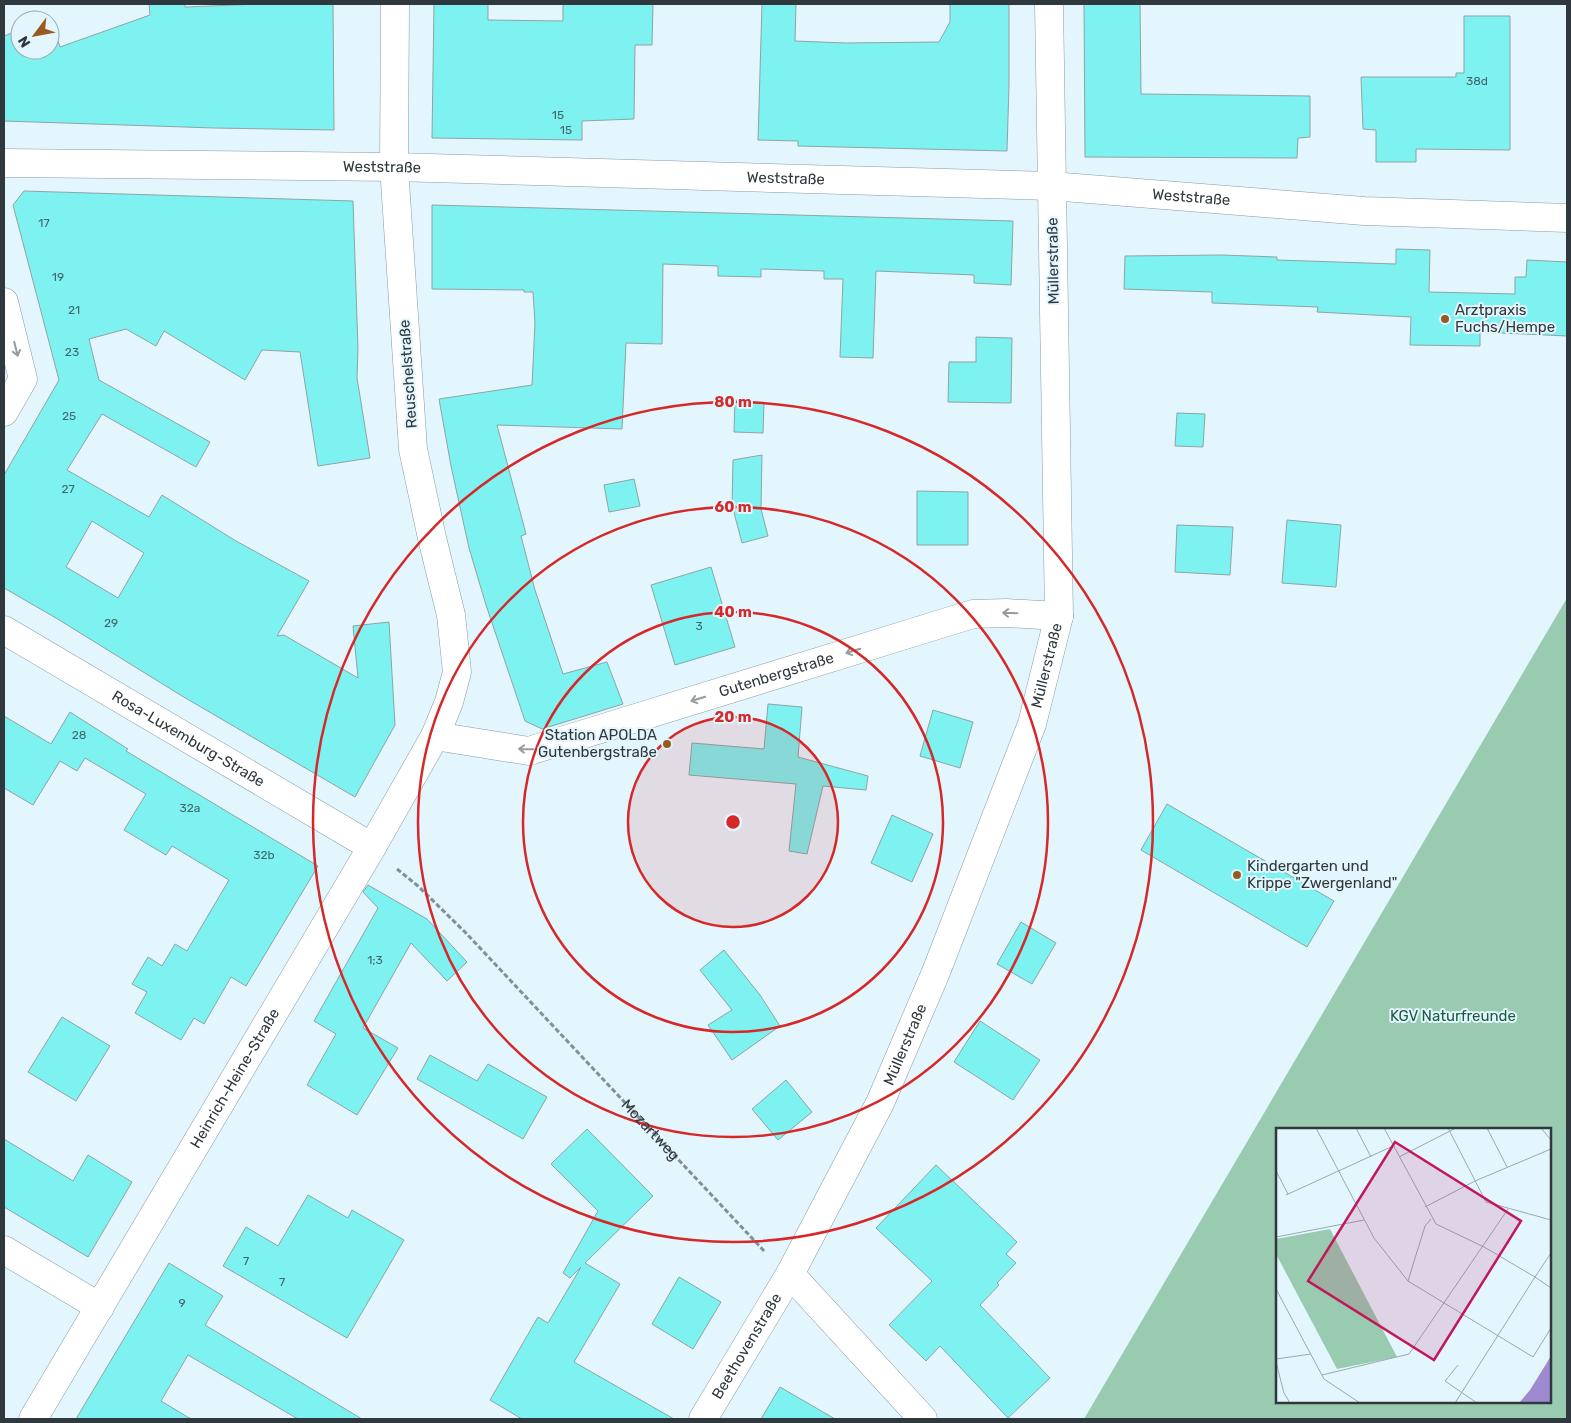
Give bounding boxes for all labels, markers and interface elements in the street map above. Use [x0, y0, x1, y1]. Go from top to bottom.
north arrow [10, 10, 60, 60]
text: N [15, 33, 34, 50]
house number: 38d [1466, 74, 1488, 88]
house number: 15 [552, 108, 564, 122]
house number: 15 [560, 123, 572, 137]
street label: Weststraße [343, 157, 421, 177]
street label: Weststraße [746, 168, 825, 188]
street label: Weststraße [1152, 185, 1231, 209]
house number: 17 [38, 216, 50, 230]
street label: Müllerstraße [1043, 217, 1063, 305]
house number: 19 [52, 270, 64, 284]
place label: Arztpraxis Fuchs/Hempe [1455, 301, 1555, 336]
house number: 21 [68, 303, 80, 317]
marker: Arztpraxis Fuchs/Hempe [1439, 313, 1451, 325]
street label: Reuschelstraße [395, 319, 421, 429]
one-way arrow [12, 341, 21, 357]
house number: 23 [65, 345, 79, 359]
text: 80 m [714, 393, 752, 411]
house number: 25 [62, 409, 76, 423]
house number: 27 [61, 482, 75, 496]
text: 60 m [715, 498, 751, 516]
text: 40 m [714, 603, 752, 621]
one-way arrow [1002, 608, 1018, 618]
house number: 29 [104, 616, 118, 630]
house number: 3 [695, 619, 703, 633]
street label: Müllerstraße [1027, 621, 1066, 710]
one-way arrow [846, 647, 862, 657]
street label: Gutenbergstraße [717, 649, 836, 701]
street label: Rosa-Luxemburg-Straße [109, 687, 268, 791]
one-way arrow [691, 695, 706, 704]
text: 20 m [715, 708, 751, 726]
place label: Station APOLDA Gutenbergstraße [538, 726, 657, 761]
house number: 28 [72, 728, 86, 742]
marker: Station APOLDA Gutenbergstraße [661, 738, 673, 750]
one-way arrow [518, 744, 534, 754]
house number: 32a [180, 801, 200, 815]
centre of rings [724, 813, 742, 831]
house number: 32b [253, 848, 275, 862]
place label: Kindergarten und Krippe "Zwergenland" [1247, 857, 1397, 892]
marker: Kindergarten und Krippe "Zwergenland" [1231, 869, 1243, 881]
house number: 1;3 [367, 953, 383, 967]
street label: Müllerstraße [880, 1001, 930, 1088]
street label: Heinrich-Heine-Straße [187, 1005, 283, 1151]
park label: KGV Naturfreunde [1390, 1007, 1516, 1025]
street label: Mozartweg [618, 1096, 683, 1164]
inset map [1276, 1128, 1551, 1403]
house number: 7 [243, 1254, 249, 1268]
house number: 7 [279, 1275, 285, 1289]
street label: Beethovenstraße [708, 1290, 785, 1402]
house number: 9 [178, 1296, 186, 1310]

